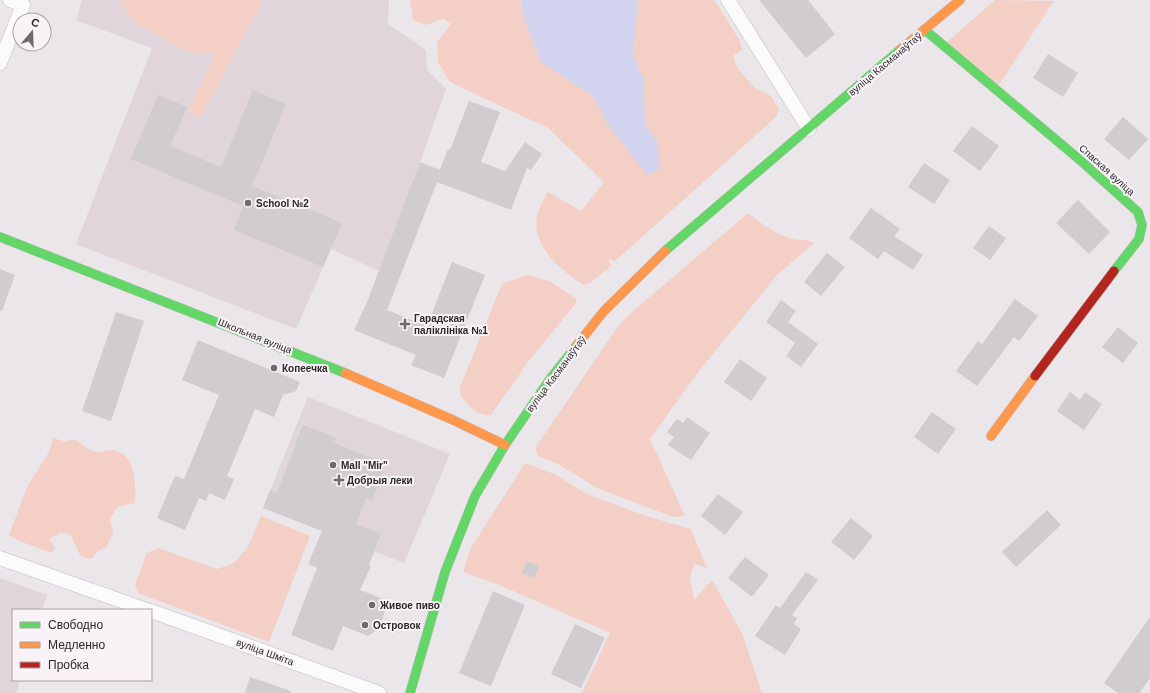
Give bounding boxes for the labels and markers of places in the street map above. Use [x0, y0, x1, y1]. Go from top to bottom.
marker: School №2 [243, 198, 253, 208]
place label: School №2 [256, 198, 309, 209]
place label: Гарадская паліклініка №1 [414, 313, 488, 336]
marker: Гарадская паліклініка №1 [399, 318, 411, 330]
marker: Копеечка [269, 363, 279, 373]
place label: Копеечка [282, 363, 328, 374]
marker: Mall "Mir" [328, 460, 338, 470]
place label: Mall "Mir" [341, 460, 388, 471]
marker: Добрыя леки [334, 475, 344, 485]
place label: Добрыя леки [347, 475, 413, 486]
marker: Живое пиво [367, 600, 377, 610]
place label: Живое пиво [379, 600, 440, 611]
marker: Островок [360, 620, 370, 630]
place label: Островок [373, 620, 422, 631]

